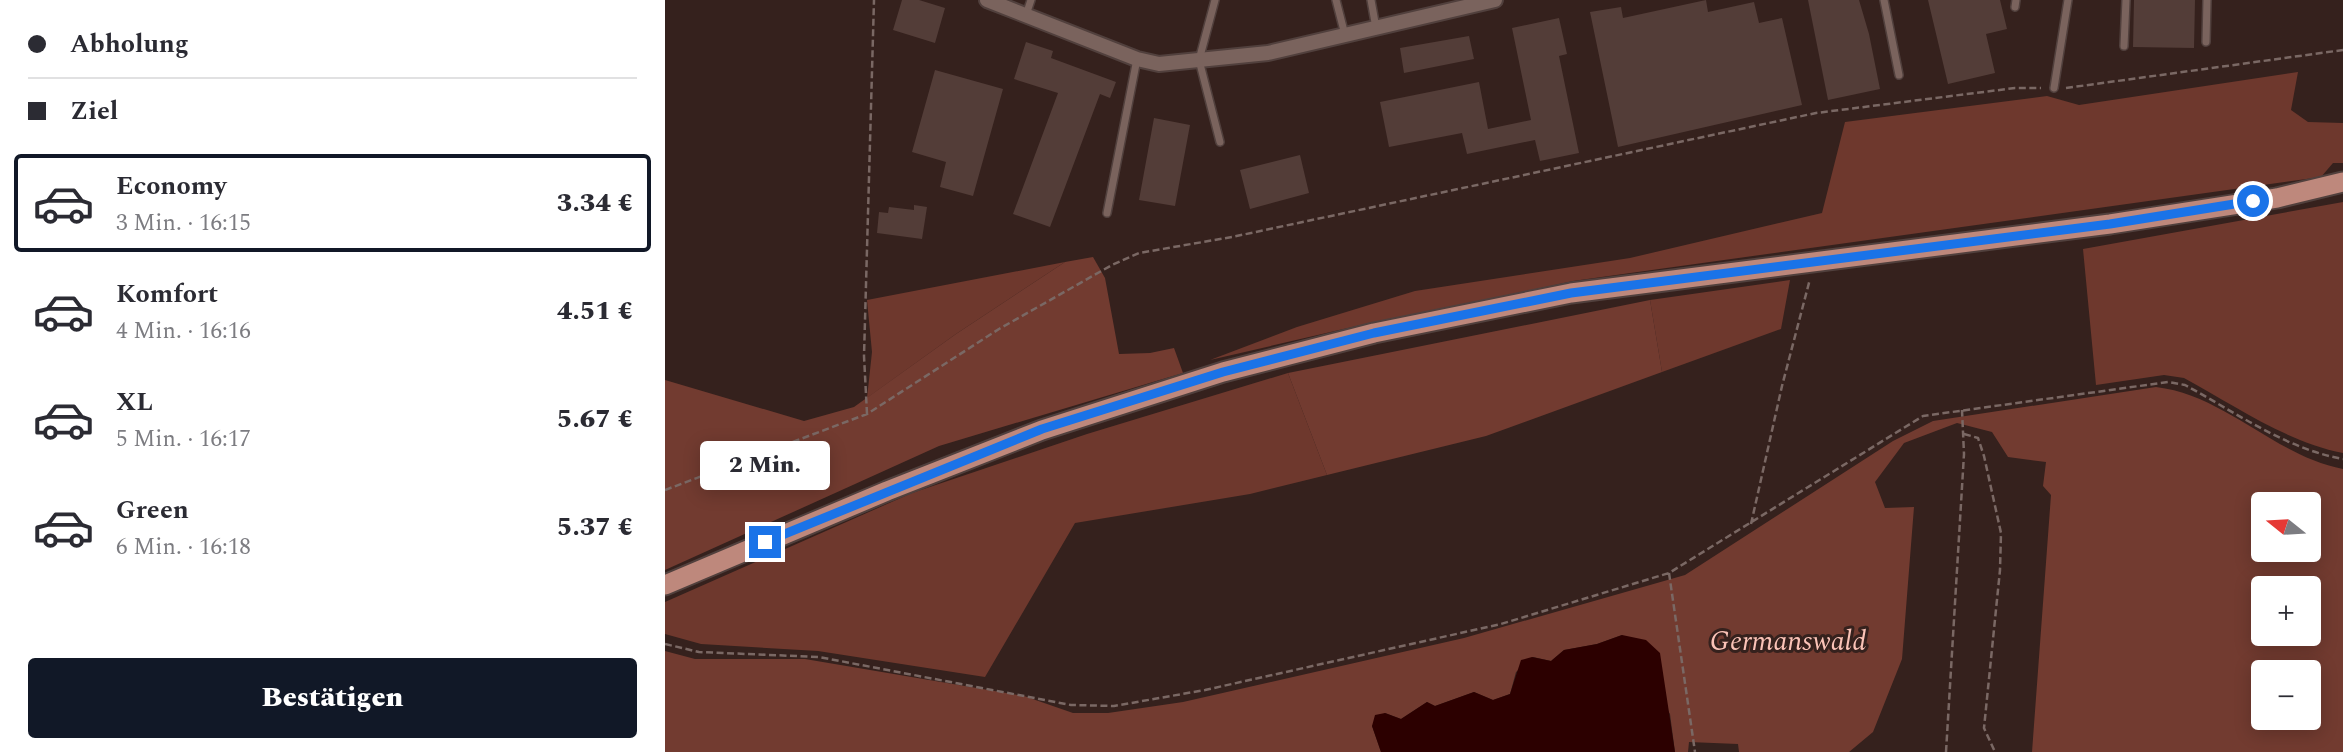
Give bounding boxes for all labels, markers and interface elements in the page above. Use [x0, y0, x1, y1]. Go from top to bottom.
text: Abholung [70, 24, 189, 64]
text: Ziel [70, 91, 118, 131]
text: Economy [116, 166, 226, 206]
icon: car [32, 172, 95, 235]
text: 3.34 € [557, 183, 633, 223]
route start [2237, 185, 2269, 217]
text: 3 Min. · 16:15 [116, 206, 251, 241]
text: Komfort [116, 274, 218, 314]
icon: car [32, 280, 95, 343]
text: 4.51 € [557, 291, 633, 331]
text: 4 Min. · 16:16 [116, 314, 251, 349]
text: XL [116, 382, 153, 422]
icon: car [32, 388, 95, 451]
text: 5.67 € [557, 399, 633, 439]
text: 5 Min. · 16:17 [116, 422, 251, 457]
callout: 2 Min. [700, 440, 830, 490]
text: 2 Min. [729, 448, 801, 483]
text: Green [116, 490, 189, 530]
north arrow [2251, 492, 2321, 562]
map controls [2251, 492, 2321, 730]
icon: car [32, 496, 95, 559]
text: 5.37 € [557, 507, 633, 547]
route end [749, 526, 781, 558]
text: 6 Min. · 16:18 [116, 530, 251, 565]
button: + [2251, 576, 2321, 646]
park label: Germanswald [1710, 620, 1866, 663]
button: Bestätigen [28, 658, 637, 738]
button: − [2251, 660, 2321, 730]

